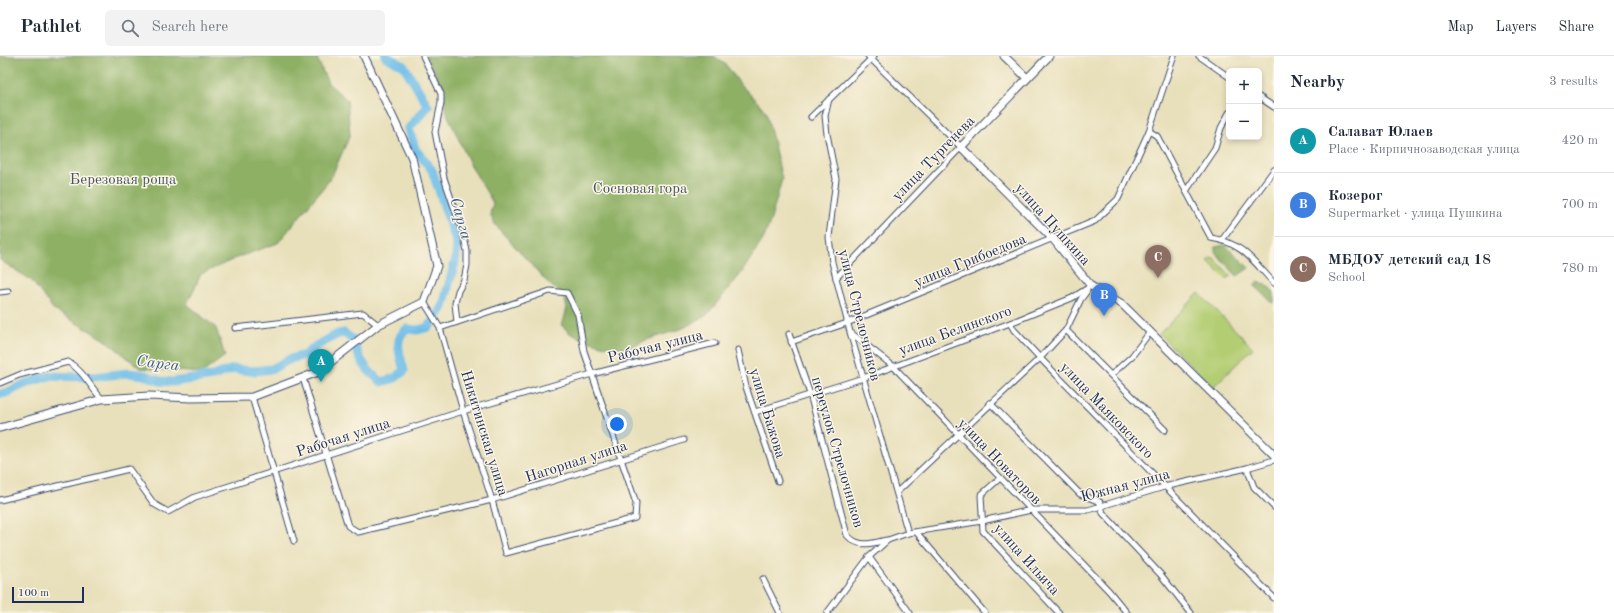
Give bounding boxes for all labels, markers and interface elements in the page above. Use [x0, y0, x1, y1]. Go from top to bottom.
search box [105, 10, 385, 46]
icon: search [119, 17, 141, 39]
text: Pathlet [20, 18, 81, 37]
text: Search here [151, 20, 228, 35]
text: Map [1448, 20, 1474, 34]
text: Layers [1496, 20, 1537, 34]
text: Share [1559, 20, 1594, 34]
map controls [1226, 68, 1262, 140]
button: + [1226, 68, 1262, 104]
text: Nearby [1290, 74, 1345, 91]
text: 3 results [1549, 75, 1598, 88]
button: − [1226, 104, 1262, 140]
street label: улица Тургенева [890, 113, 979, 204]
text: Салават Юлаев [1328, 125, 1433, 140]
text: A [1298, 134, 1308, 147]
text: 420 m [1561, 134, 1598, 147]
text: Place · Кирпичнозаводская улица [1328, 143, 1520, 156]
park label: Березовая роща [70, 173, 177, 188]
street label: улица Пушкина [1011, 181, 1093, 269]
park label: Сосновая гора [593, 182, 688, 197]
text: Козерог [1328, 189, 1383, 204]
water label: Сарга [446, 196, 474, 242]
text: B [1298, 198, 1308, 211]
text: 700 m [1561, 198, 1598, 211]
text: Supermarket · улица Пушкина [1328, 207, 1502, 220]
street label: улица Грибоедова [912, 232, 1029, 291]
pin: C [1145, 245, 1171, 278]
street label: улица Стрелочников [835, 248, 882, 383]
text: МБДОУ детский сад 18 [1328, 253, 1491, 268]
text: C [1299, 262, 1307, 275]
text: 780 m [1561, 262, 1598, 275]
text: School [1328, 271, 1365, 284]
pin: B [1091, 283, 1117, 316]
street label: улица Белинского [897, 304, 1014, 359]
street label: Рабочая улица [606, 328, 705, 367]
pin: A [308, 349, 334, 382]
water label: Сарга [135, 353, 181, 375]
street label: улица Маяковского [1056, 360, 1156, 462]
street label: улица Бажова [746, 367, 788, 461]
street label: Никитинская улица [457, 369, 510, 499]
street label: переулок Стрелочников [808, 375, 865, 530]
your location [607, 414, 627, 434]
street label: Рабочая улица [295, 416, 393, 461]
street label: улица Новаторов [954, 416, 1044, 508]
street label: Нагорная улица [524, 439, 630, 486]
street label: Южная улица [1079, 467, 1172, 506]
street label: улица Ильича [990, 521, 1062, 599]
scale bar [12, 585, 84, 604]
text: 100 m [18, 588, 49, 599]

